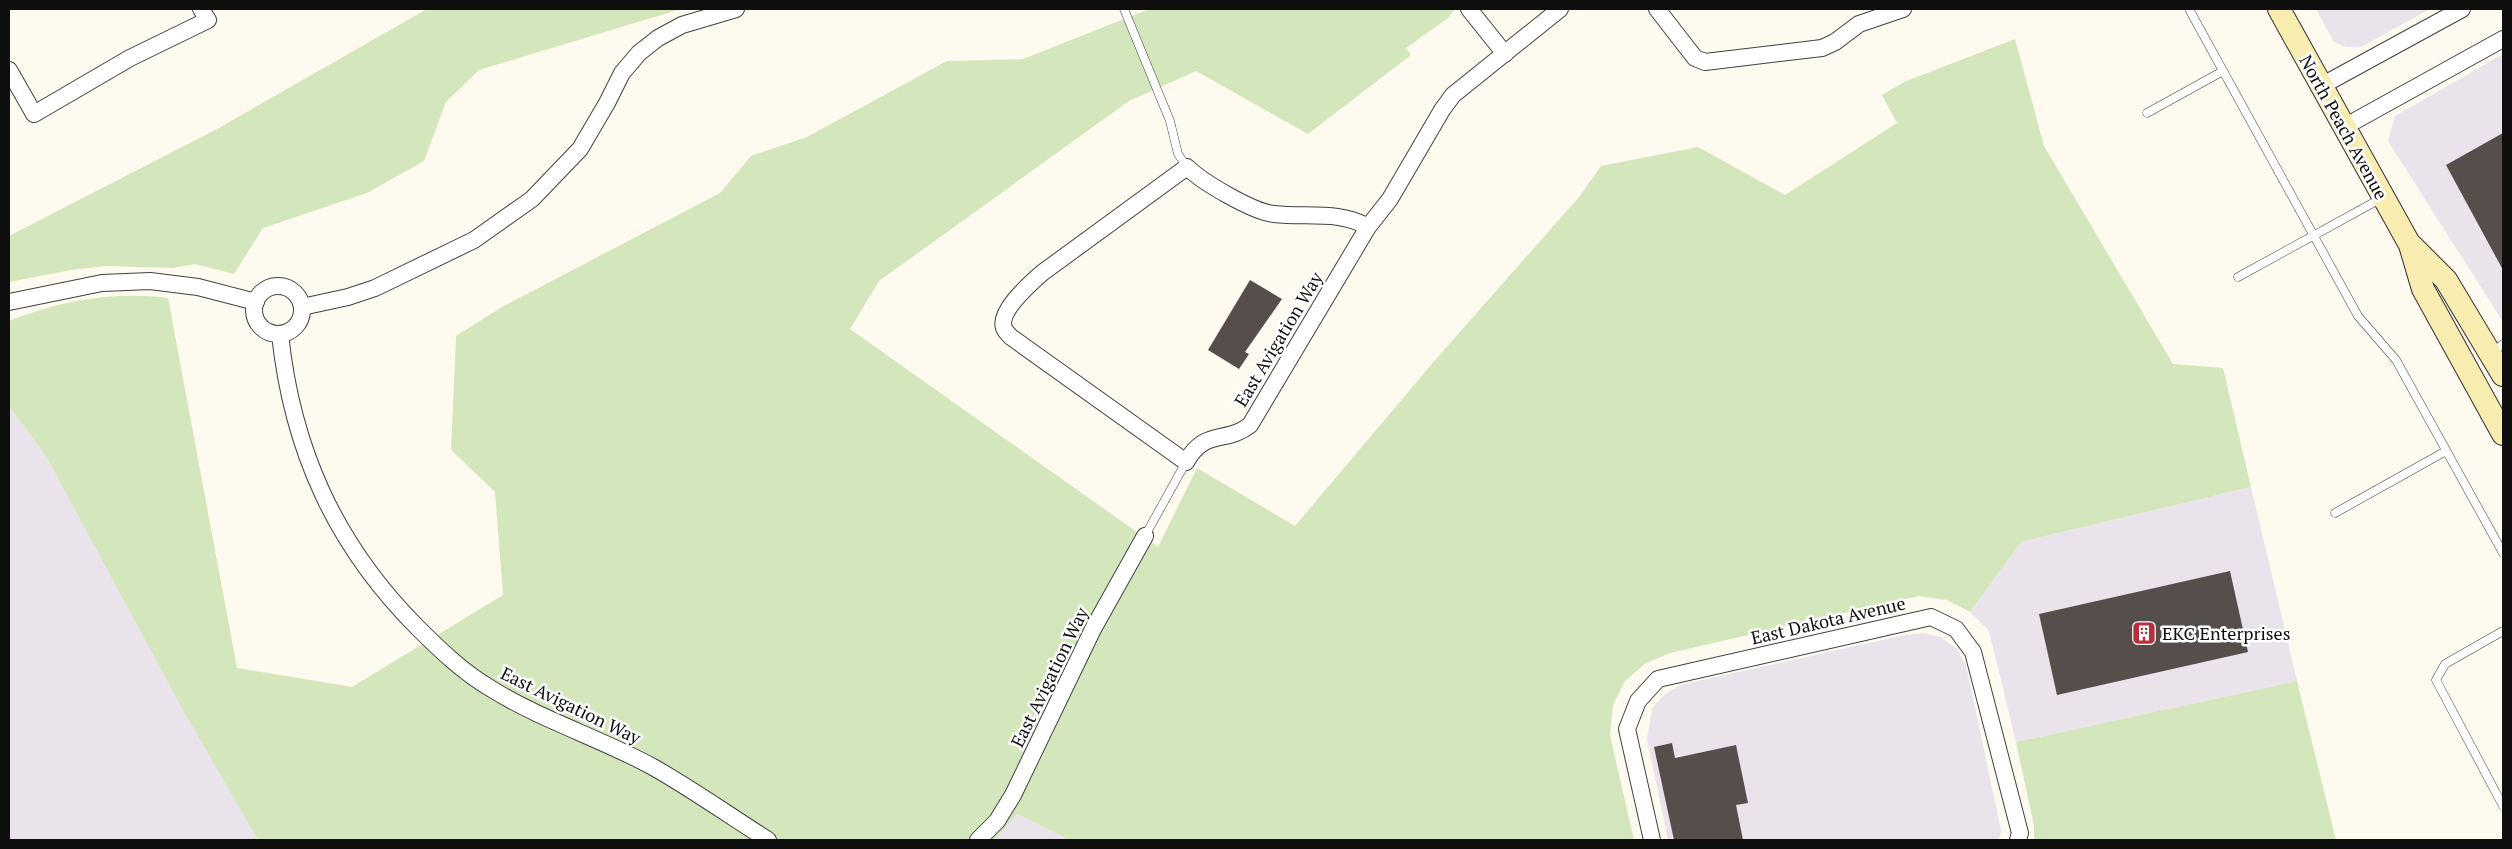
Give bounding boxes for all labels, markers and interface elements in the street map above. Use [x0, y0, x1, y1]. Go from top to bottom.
street label: North Peach Avenue [2294, 50, 2394, 204]
street label: East Avigation Way [1228, 266, 1328, 411]
street label: East Dakota Avenue [1748, 591, 1908, 649]
street label: East Avigation Way [1005, 602, 1094, 751]
building icon: EKC Enterprises [2131, 620, 2157, 646]
place label: EKC Enterprises [2162, 621, 2290, 645]
street label: East Avigation Way [497, 661, 646, 750]

